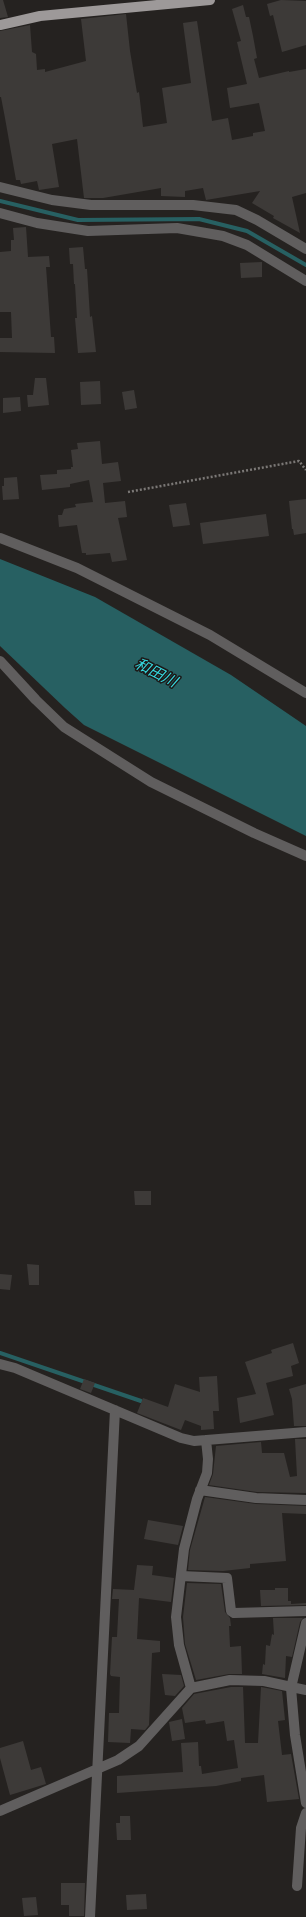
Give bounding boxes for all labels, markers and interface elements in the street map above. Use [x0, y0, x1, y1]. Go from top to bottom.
water label: 和田川 [132, 655, 180, 691]

